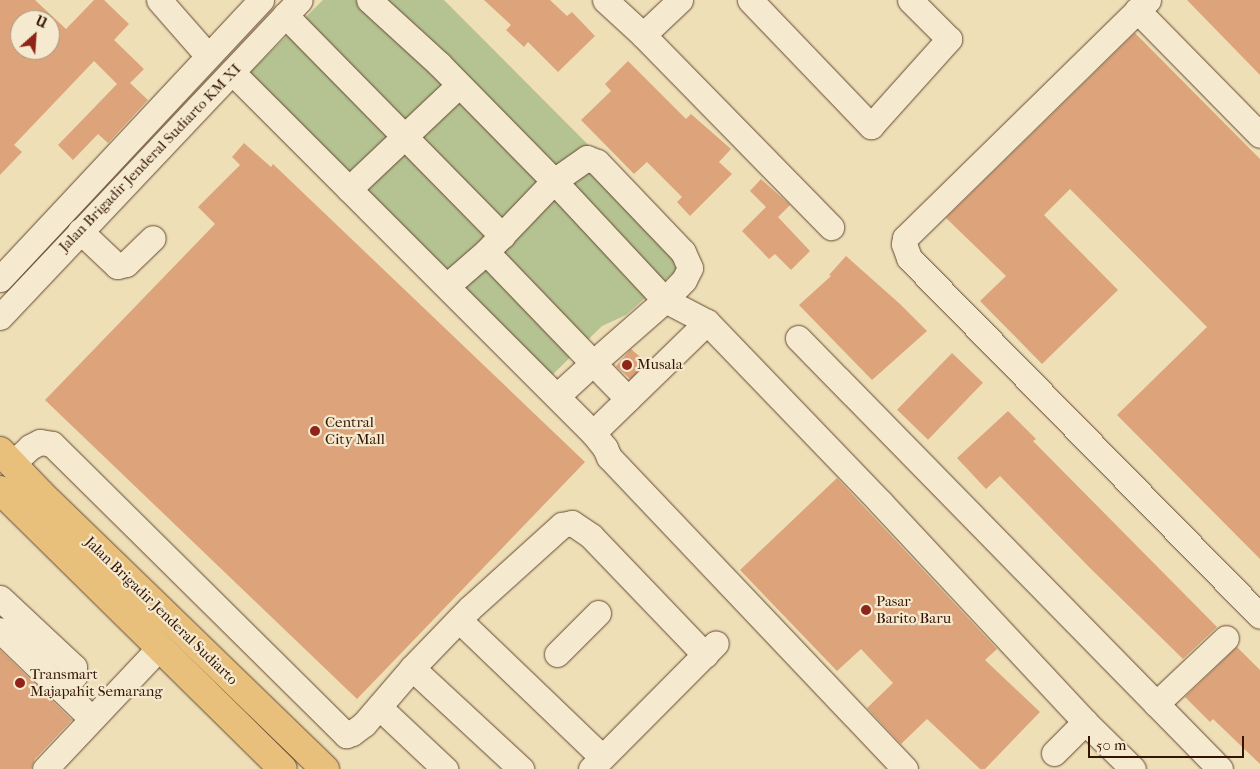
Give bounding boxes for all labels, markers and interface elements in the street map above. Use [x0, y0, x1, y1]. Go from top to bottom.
north arrow [10, 10, 60, 60]
text: U [33, 12, 50, 32]
street label: Jalan Brigadir Jenderal Sudiarto KM XI [55, 60, 245, 256]
place label: Musala [637, 356, 683, 374]
marker: Musala [621, 359, 633, 371]
place label: Central City Mall [325, 413, 385, 448]
marker: Central City Mall [309, 425, 321, 437]
street label: Jalan Brigadir Jenderal Sudiarto [81, 533, 241, 689]
place label: Pasar Barito Baru [876, 592, 951, 627]
marker: Pasar Barito Baru [860, 604, 872, 616]
place label: Transmart Majapahit Semarang [30, 665, 162, 700]
marker: Transmart Majapahit Semarang [14, 677, 26, 689]
scale bar [1090, 726, 1246, 758]
text: 50 m [1096, 736, 1126, 754]

